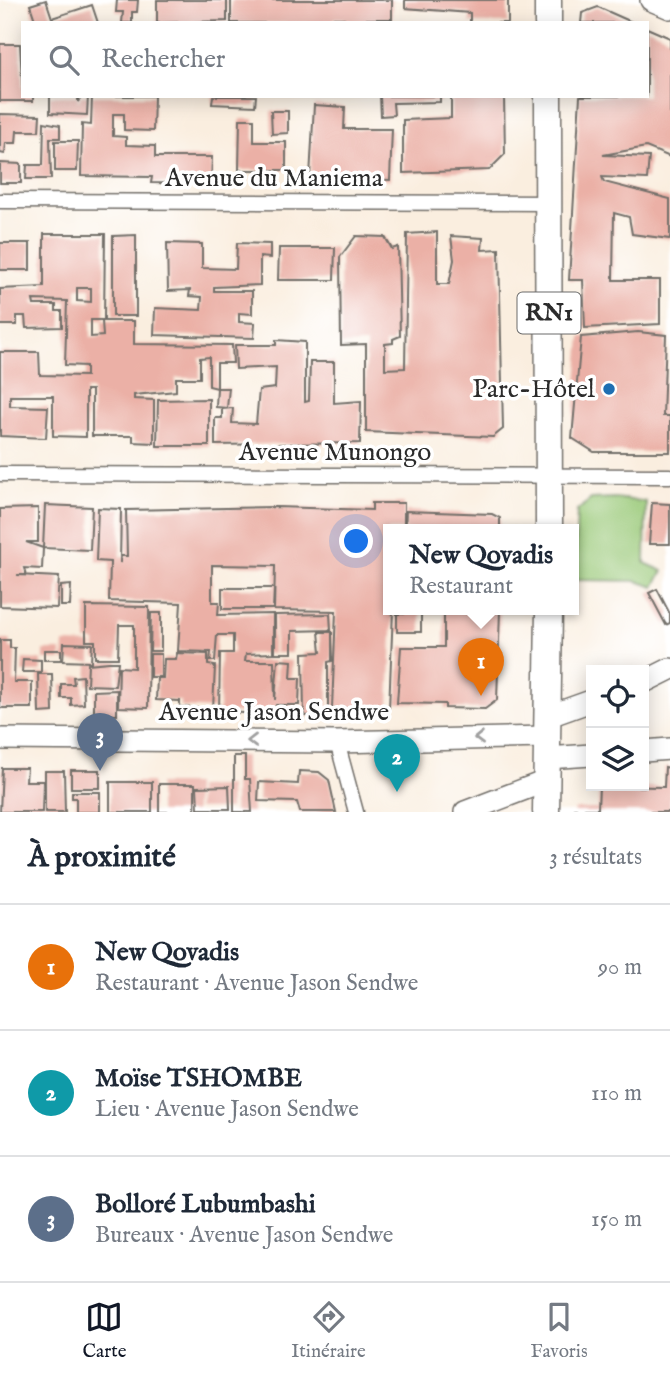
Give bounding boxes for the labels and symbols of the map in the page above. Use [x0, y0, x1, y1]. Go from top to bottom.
street label: Avenue du Maniema [164, 162, 384, 195]
road number: RN1 [518, 292, 580, 334]
place label: Parc-Hôtel [472, 373, 596, 406]
marker: Parc-Hôtel [601, 381, 617, 397]
street label: Avenue Munongo [238, 436, 431, 469]
your location [339, 524, 373, 558]
pin: 1 [458, 638, 504, 696]
street label: Avenue Jason Sendwe [158, 696, 389, 729]
pin: 3 [77, 713, 123, 771]
one-way arrow [473, 731, 484, 746]
one-way arrow [246, 733, 256, 749]
pin: 2 [374, 734, 420, 792]

